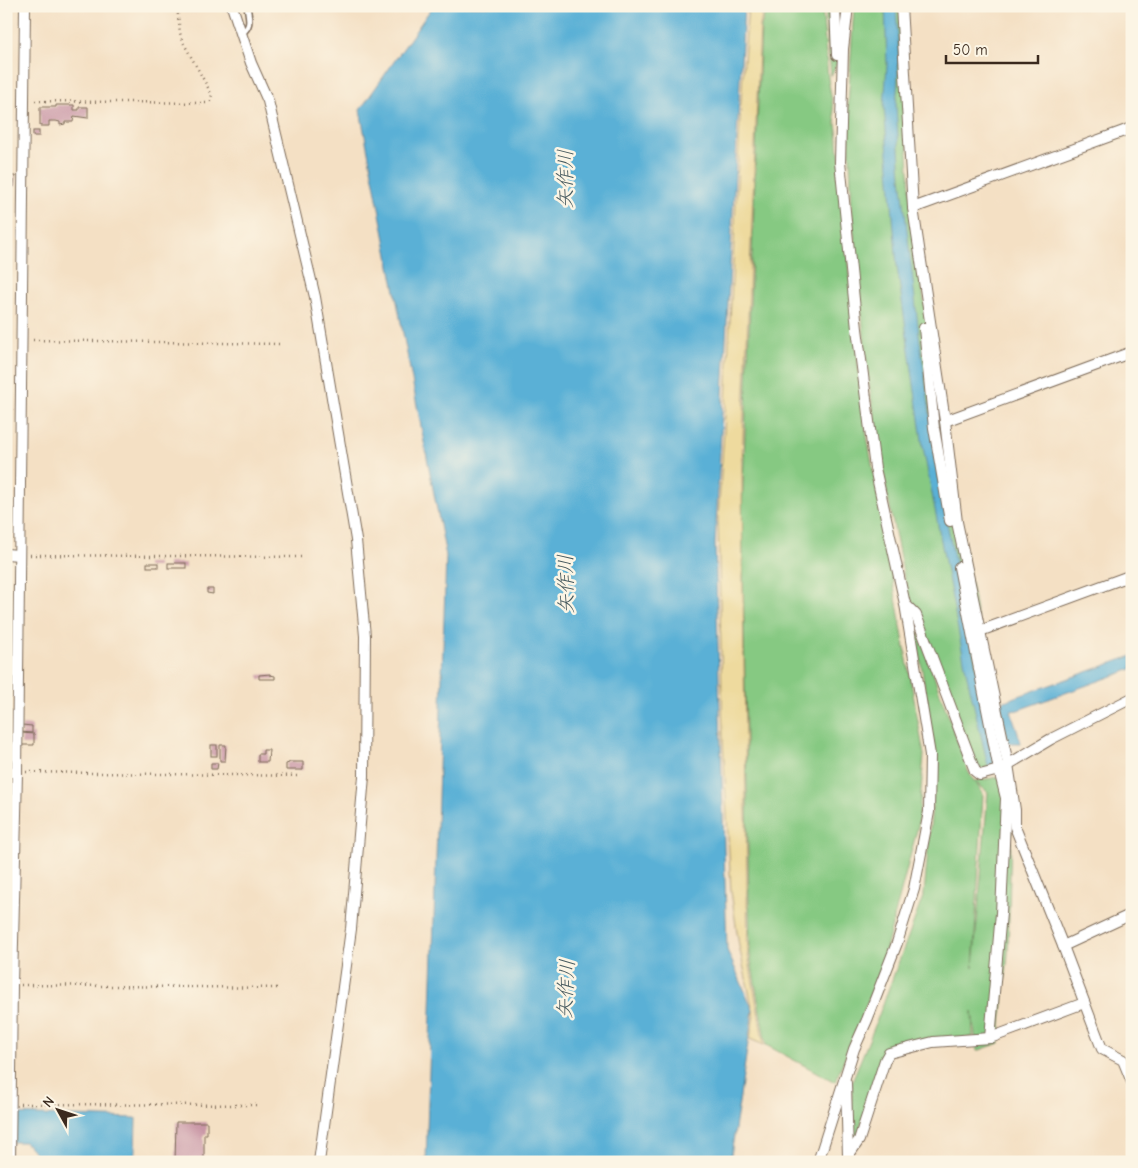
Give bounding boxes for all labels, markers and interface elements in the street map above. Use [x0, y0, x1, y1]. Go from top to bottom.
scale bar [946, 32, 1038, 64]
text: 50 m [953, 41, 988, 59]
water label: 矢作川 [554, 149, 577, 209]
water label: 矢作川 [554, 554, 578, 614]
water label: 矢作川 [553, 958, 579, 1020]
north arrow [32, 1086, 82, 1136]
text: N [39, 1093, 58, 1111]

